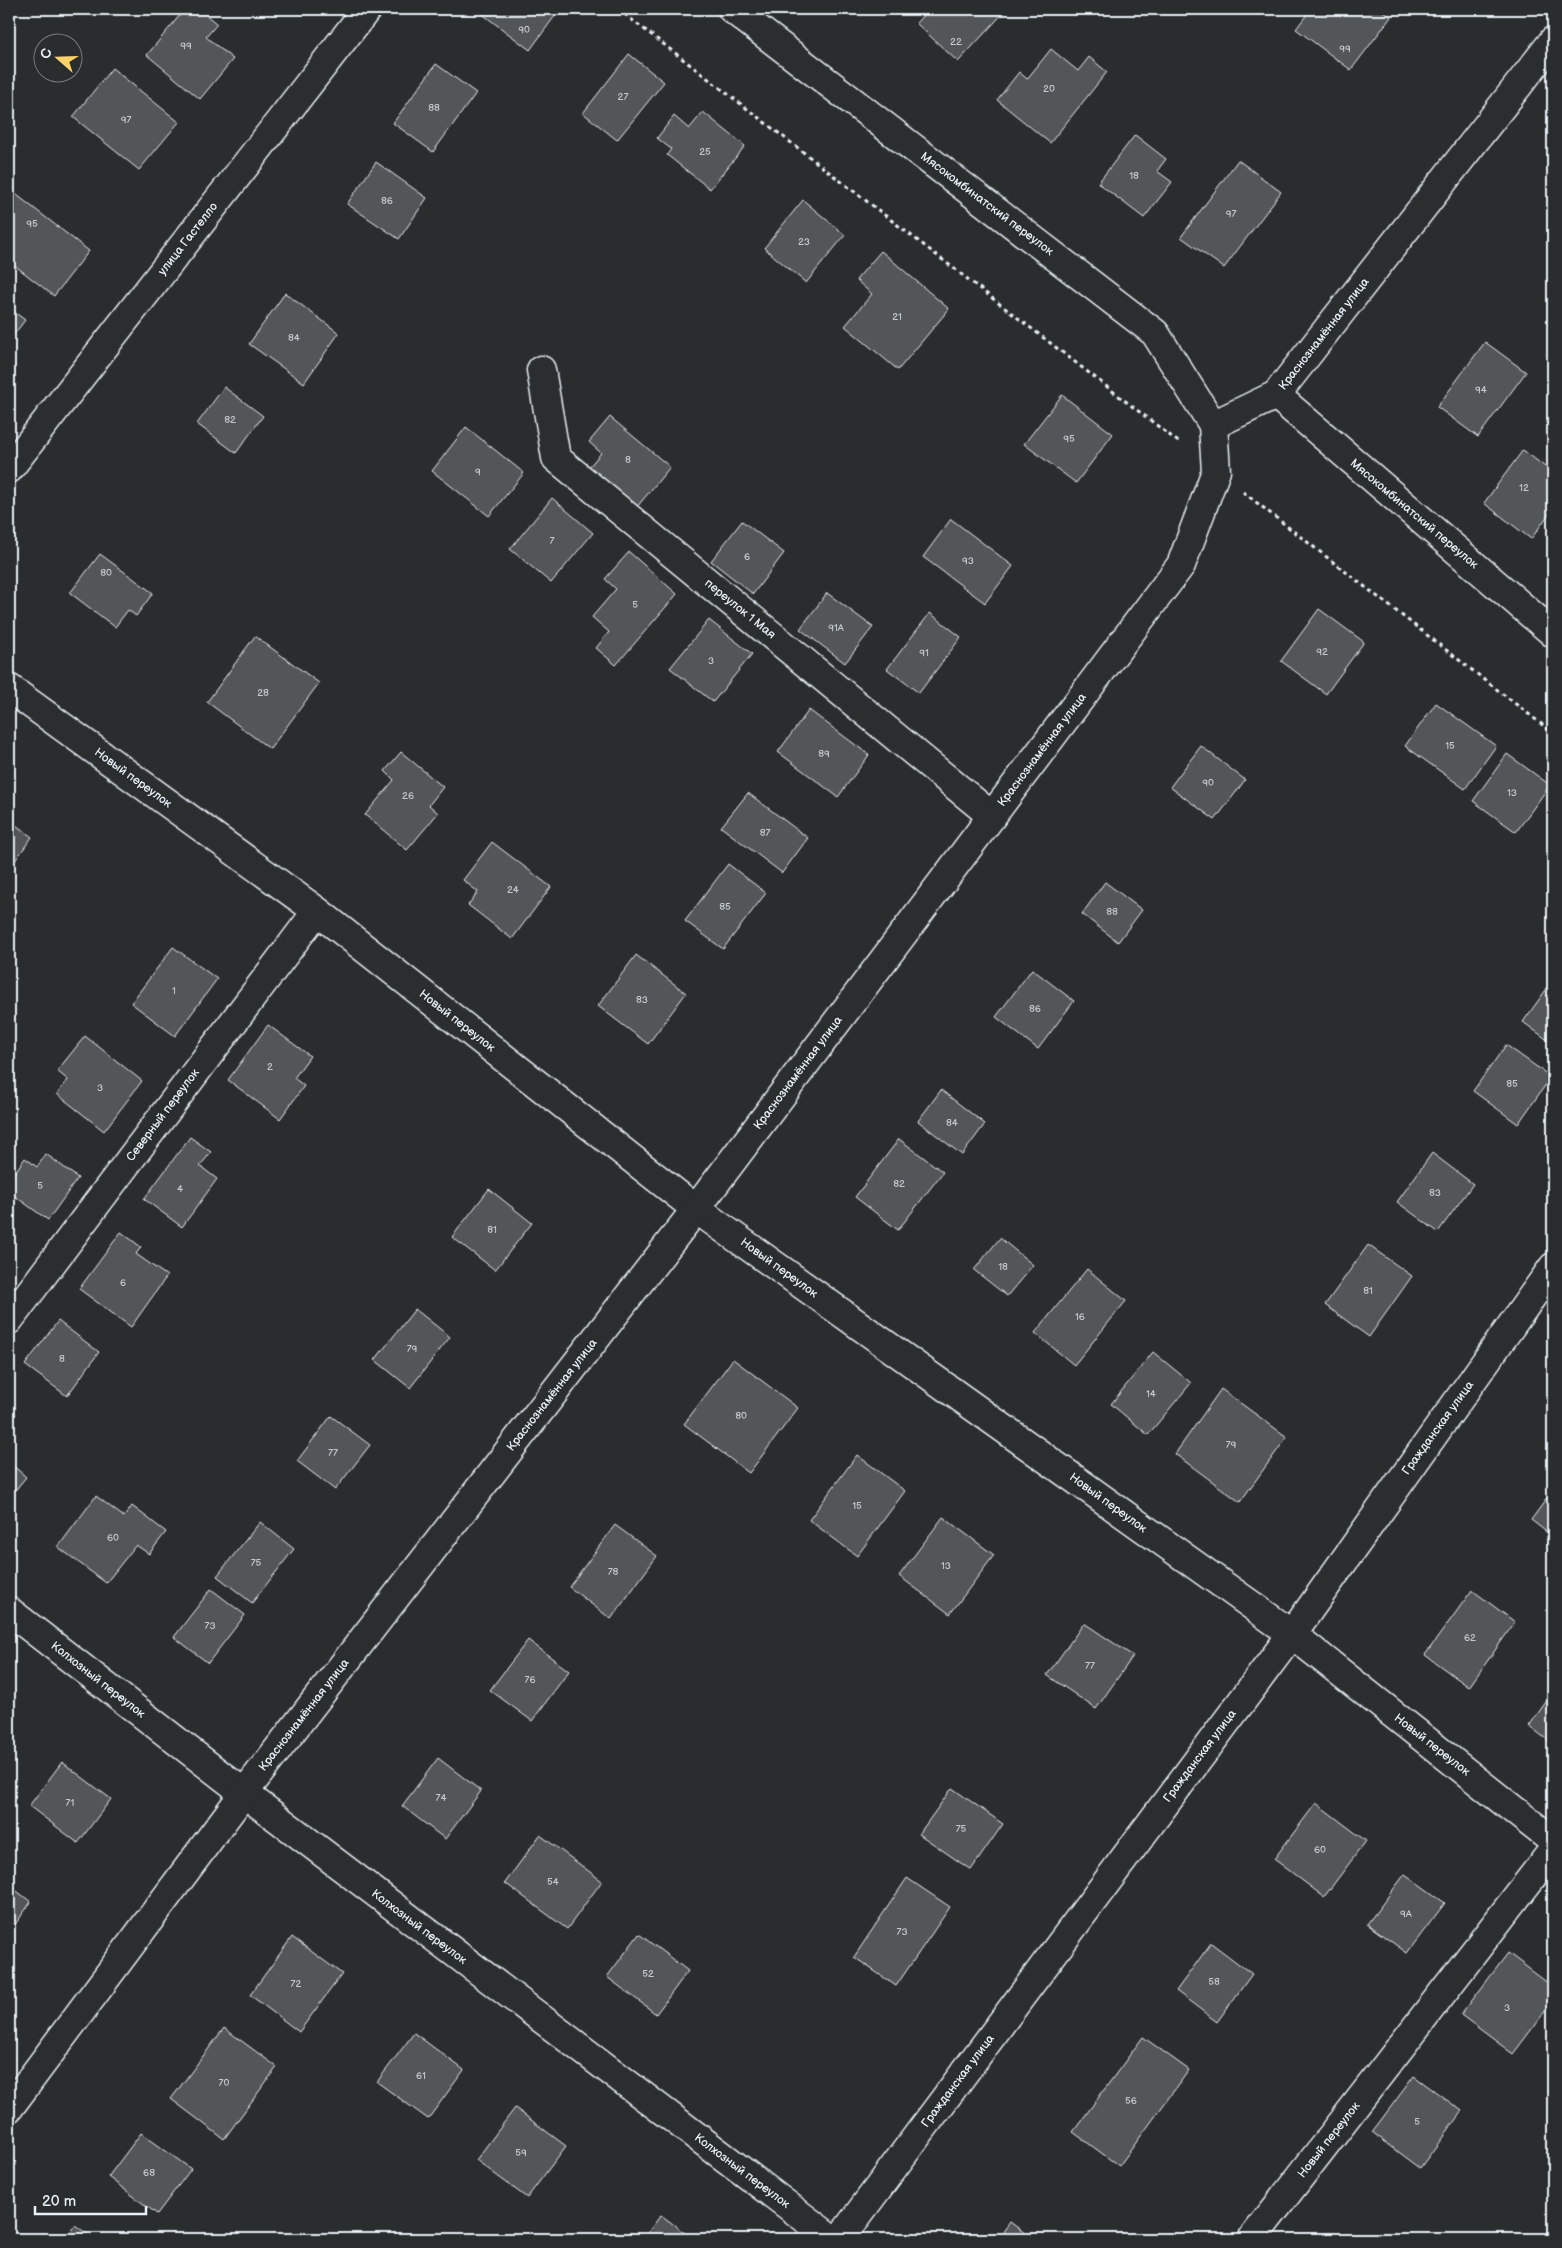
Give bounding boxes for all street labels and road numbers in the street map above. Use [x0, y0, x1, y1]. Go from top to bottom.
street label: Мясокомбинатский переулок [917, 149, 1057, 259]
street label: улица Гастелло [155, 200, 221, 278]
street label: Краснознамённая улица [1275, 275, 1373, 393]
street label: Мясокомбинатский переулок [1347, 456, 1482, 572]
street label: переулок 1 Мая [701, 576, 779, 642]
street label: Краснознамённая улица [994, 690, 1090, 810]
street label: Новый переулок [91, 745, 175, 812]
street label: Новый переулок [416, 987, 498, 1056]
street label: Краснознамённая улица [750, 1013, 846, 1133]
street label: Северный переулок [123, 1065, 203, 1164]
street label: Новый переулок [737, 1235, 821, 1302]
street label: Краснознамённая улица [503, 1336, 601, 1454]
street label: Гражданская улица [1399, 1378, 1477, 1478]
street label: Новый переулок [1066, 1470, 1150, 1537]
street label: Колхозный переулок [48, 1639, 149, 1722]
street label: Краснознамённая улица [255, 1656, 353, 1774]
street label: Гражданская улица [1160, 1707, 1240, 1805]
street label: Новый переулок [1391, 1711, 1473, 1780]
street label: Колхозный переулок [368, 1886, 470, 1968]
street label: Гражданская улица [918, 2032, 998, 2130]
street label: Новый переулок [1295, 2099, 1364, 2181]
street label: Колхозный переулок [691, 2130, 793, 2212]

